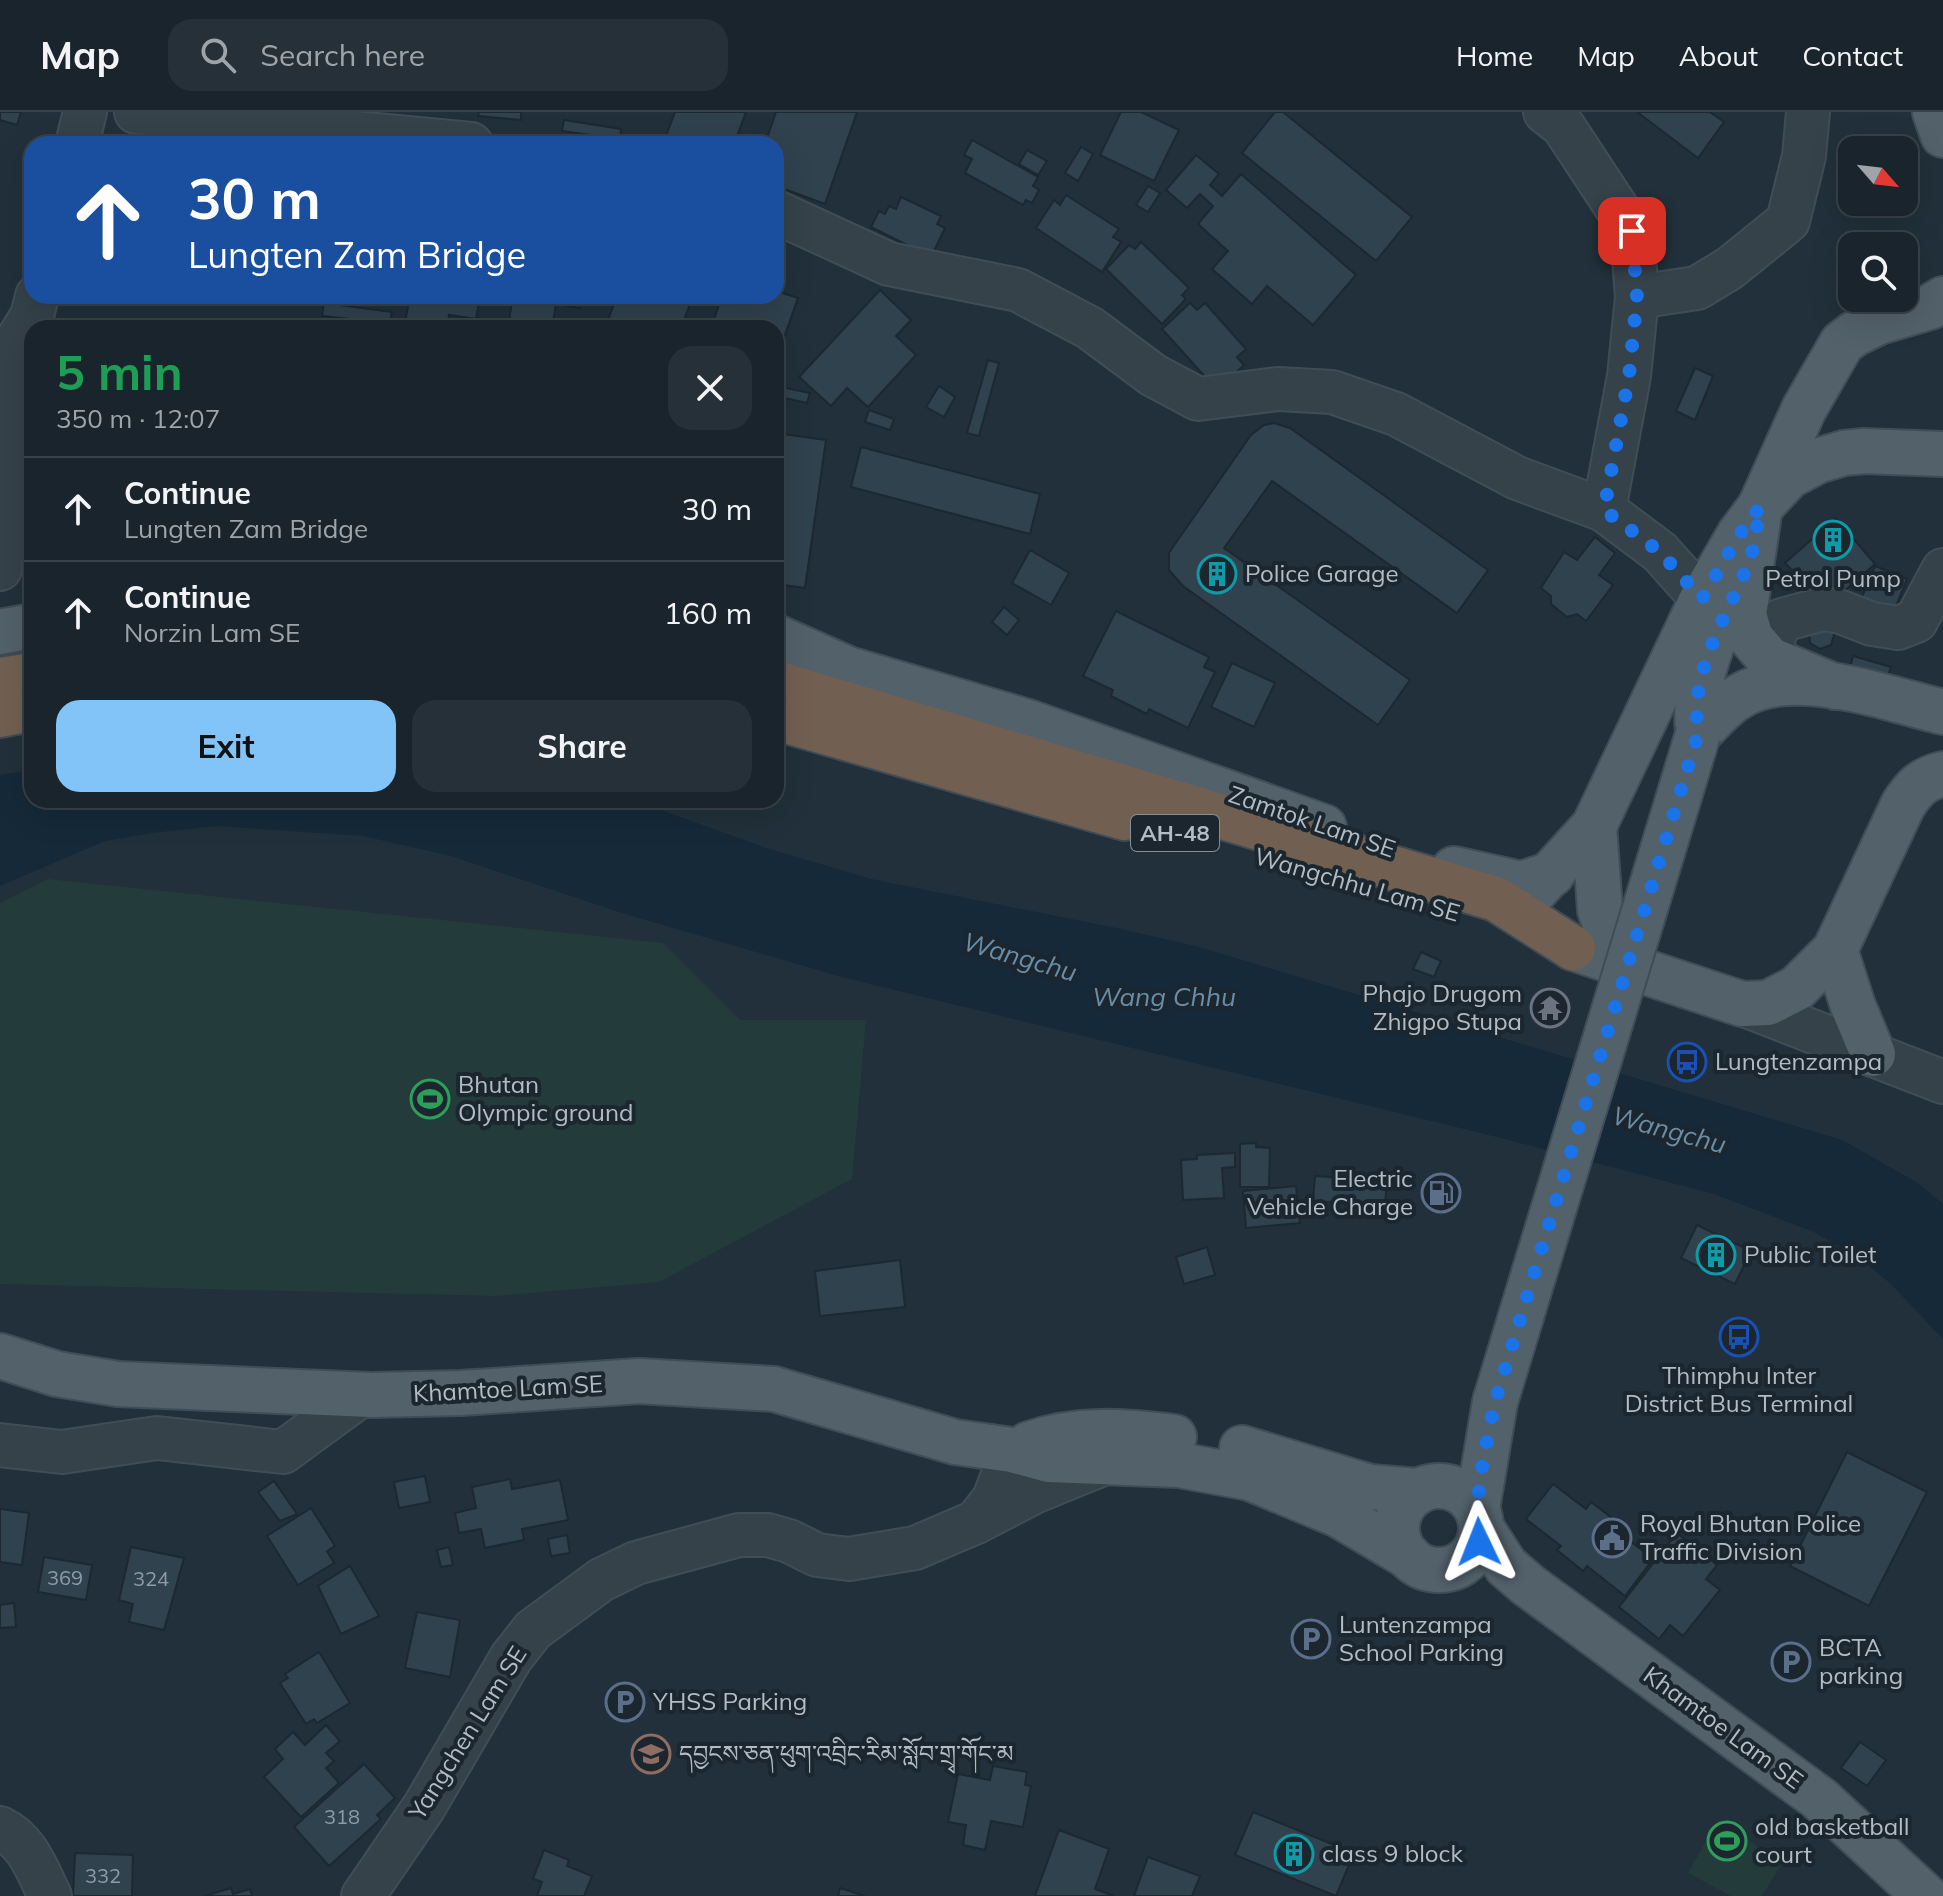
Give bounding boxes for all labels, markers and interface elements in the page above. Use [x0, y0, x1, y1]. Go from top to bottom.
search box [168, 19, 728, 91]
text: Map [40, 31, 120, 79]
icon: search [196, 33, 240, 77]
text: Search here [260, 36, 425, 74]
text: Home [1456, 38, 1533, 73]
text: Map [1577, 38, 1635, 73]
text: About [1679, 38, 1758, 73]
text: Contact [1802, 38, 1903, 73]
north arrow [1838, 136, 1918, 216]
map controls [1838, 136, 1918, 312]
text: 30 m [188, 163, 321, 233]
icon: ahead [56, 168, 160, 272]
pin [1598, 197, 1666, 265]
icon: arrive [1610, 209, 1654, 253]
text: Lungten Zam Bridge [188, 232, 526, 277]
button: search [1838, 232, 1918, 312]
text: 5 min [56, 342, 183, 402]
button: close [668, 346, 752, 430]
text: 350 m · 12:07 [56, 402, 220, 435]
text: Continue [124, 474, 251, 512]
icon: ahead [56, 487, 100, 531]
text: 30 m [682, 490, 752, 528]
text: Lungten Zam Bridge [124, 512, 368, 545]
building icon: Petrol Pump [1812, 519, 1854, 561]
building icon: Police Garage [1196, 553, 1238, 595]
place label: Police Garage [1245, 558, 1399, 588]
place label: Petrol Pump [1765, 563, 1901, 593]
text: Continue [124, 578, 251, 616]
icon: ahead [56, 591, 100, 635]
text: 160 m [664, 594, 752, 632]
text: Norzin Lam SE [124, 616, 300, 649]
button: Exit [56, 700, 396, 792]
button: Share [412, 700, 752, 792]
street label: Zamtok Lam SE [1225, 779, 1399, 864]
road number: AH-48 [1131, 815, 1219, 851]
street label: Wangchhu Lam SE [1251, 840, 1463, 928]
water label: Wangchu [959, 925, 1081, 989]
place label: Phajo Drugom Zhigpo Stupa [1362, 978, 1522, 1036]
water label: Wang Chhu [1092, 980, 1236, 1013]
temple icon: Phajo Drugom Zhigpo Stupa [1529, 987, 1571, 1029]
bus stop icon: Lungtenzampa [1666, 1041, 1708, 1083]
place label: Lungtenzampa [1715, 1046, 1882, 1076]
place label: Bhutan Olympic ground [458, 1069, 633, 1127]
sports icon: Bhutan Olympic ground [409, 1078, 451, 1120]
water label: Wangchu [1608, 1098, 1730, 1161]
place label: Electric Vehicle Charge [1247, 1163, 1413, 1221]
fuel station icon: Electric Vehicle Charge [1420, 1172, 1462, 1214]
building icon: Public Toilet [1695, 1234, 1737, 1276]
place label: Public Toilet [1744, 1239, 1877, 1269]
bus stop icon: Thimphu Inter District Bus Terminal [1718, 1316, 1760, 1358]
place label: Thimphu Inter District Bus Terminal [1625, 1360, 1853, 1418]
street label: Khamtoe Lam SE [412, 1368, 604, 1408]
position arrow [1437, 1500, 1521, 1584]
place label: Royal Bhutan Police Traffic Division [1640, 1508, 1861, 1566]
public building icon: Royal Bhutan Police Traffic Division [1591, 1517, 1633, 1559]
house number: 369 [47, 1565, 83, 1590]
house number: 324 [133, 1566, 169, 1591]
place label: Luntenzampa School Parking [1339, 1609, 1504, 1667]
parking icon: Luntenzampa School Parking [1290, 1618, 1332, 1660]
place label: BCTA parking [1819, 1632, 1903, 1690]
street label: Yangchen Lam SE [401, 1640, 533, 1826]
parking icon: BCTA parking [1770, 1641, 1812, 1683]
street label: Khamtoe Lam SE [1638, 1659, 1809, 1795]
parking icon: YHSS Parking [604, 1681, 646, 1723]
place label: YHSS Parking [652, 1686, 807, 1716]
school or university icon: དབྱངས་ཅན་ཕུག་འབྲིང་རིམ་སློབ་གྲྭ་གོང་མ [630, 1733, 672, 1775]
place label: དབྱངས་ཅན་ཕུག་འབྲིང་རིམ་སློབ་གྲྭ་གོང་མ [679, 1736, 1014, 1774]
house number: 318 [324, 1804, 360, 1829]
place label: old basketball court [1755, 1811, 1910, 1869]
sports icon: old basketball court [1706, 1820, 1748, 1862]
building icon: class 9 block [1273, 1833, 1315, 1875]
place label: class 9 block [1322, 1838, 1463, 1868]
house number: 332 [85, 1863, 121, 1888]

